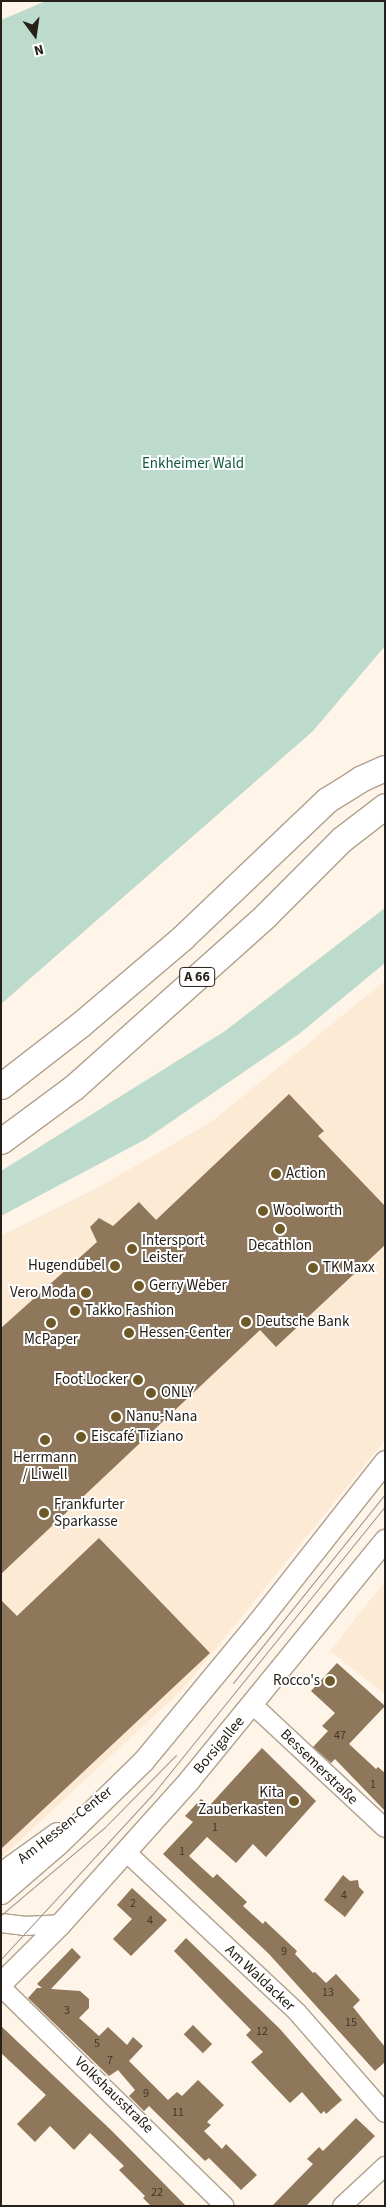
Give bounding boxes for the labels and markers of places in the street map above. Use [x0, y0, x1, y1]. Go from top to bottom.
place label: Action [286, 1165, 326, 1183]
marker: Action [270, 1168, 282, 1180]
place label: Woolworth [273, 1202, 342, 1220]
marker: Woolworth [257, 1205, 269, 1217]
marker: Decathlon [274, 1223, 286, 1235]
place label: Intersport Leister [142, 1231, 205, 1266]
place label: Decathlon [248, 1237, 312, 1255]
marker: Intersport Leister [126, 1243, 138, 1255]
place label: Hugendubel [28, 1257, 105, 1275]
place label: TK Maxx [323, 1259, 375, 1277]
marker: Hugendubel [109, 1260, 121, 1272]
marker: TK Maxx [307, 1262, 319, 1274]
place label: Gerry Weber [149, 1277, 227, 1295]
marker: Gerry Weber [133, 1280, 145, 1292]
place label: Vero Moda [10, 1284, 76, 1302]
marker: Vero Moda [80, 1287, 92, 1299]
place label: Takko Fashion [85, 1302, 174, 1320]
marker: Takko Fashion [69, 1305, 81, 1317]
place label: Deutsche Bank [256, 1313, 349, 1331]
marker: Deutsche Bank [240, 1316, 252, 1328]
marker: McPaper [45, 1317, 57, 1329]
place label: Hessen-Center [139, 1324, 231, 1342]
marker: Hessen-Center [123, 1327, 135, 1339]
place label: McPaper [24, 1331, 78, 1349]
place label: Foot Locker [55, 1371, 128, 1389]
marker: Foot Locker [132, 1374, 144, 1386]
place label: ONLY [161, 1384, 194, 1402]
marker: ONLY [145, 1387, 157, 1399]
place label: Nanu-Nana [126, 1408, 197, 1426]
marker: Nanu-Nana [110, 1411, 122, 1423]
place label: Eiscafé Tiziano [91, 1428, 183, 1446]
marker: Eiscafé Tiziano [75, 1431, 87, 1443]
marker: Herrmann / Liwell [39, 1434, 51, 1446]
place label: Herrmann / Liwell [13, 1448, 77, 1483]
place label: Frankfurter Sparkasse [54, 1495, 124, 1530]
marker: Frankfurter Sparkasse [38, 1507, 50, 1519]
place label: Rocco's [273, 1672, 320, 1690]
marker: Rocco's [324, 1675, 336, 1687]
place label: Kita Zauberkasten [198, 1783, 284, 1818]
marker: Kita Zauberkasten [288, 1795, 300, 1807]

